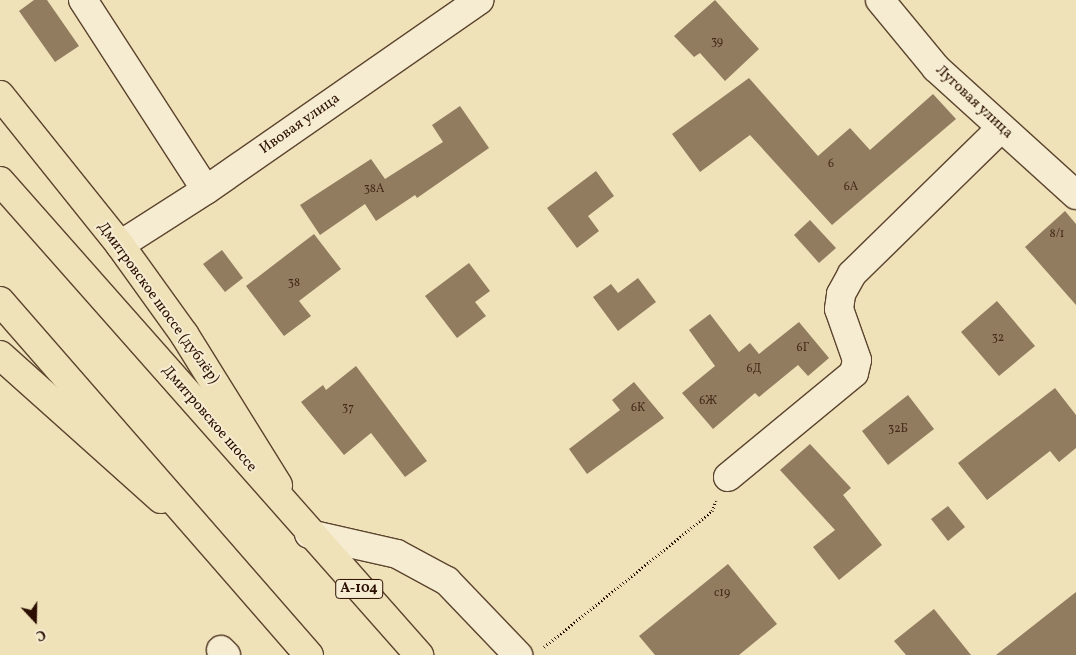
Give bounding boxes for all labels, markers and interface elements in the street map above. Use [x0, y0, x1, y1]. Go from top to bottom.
house number: 39 [711, 36, 723, 50]
street label: Луговая улица [931, 61, 1017, 143]
street label: Ивовая улица [256, 90, 344, 158]
house number: 6 [828, 158, 834, 172]
house number: 6А [844, 181, 858, 195]
house number: 38А [364, 183, 384, 197]
street label: Дмитровское шоссе (дублёр) [93, 219, 223, 387]
house number: 8/1 [1050, 228, 1064, 242]
house number: 38 [288, 277, 300, 291]
house number: 32 [992, 332, 1004, 346]
house number: 6Г [797, 342, 809, 356]
street label: Дмитровское шоссе [158, 362, 260, 476]
house number: 6Д [747, 363, 761, 377]
house number: 6Ж [699, 395, 717, 409]
house number: 37 [342, 402, 354, 416]
house number: 6К [631, 402, 645, 416]
house number: 32Б [888, 423, 908, 437]
road number: А-104 [334, 578, 384, 600]
house number: с19 [714, 587, 730, 601]
north arrow [10, 595, 60, 645]
text: С [33, 624, 48, 645]

